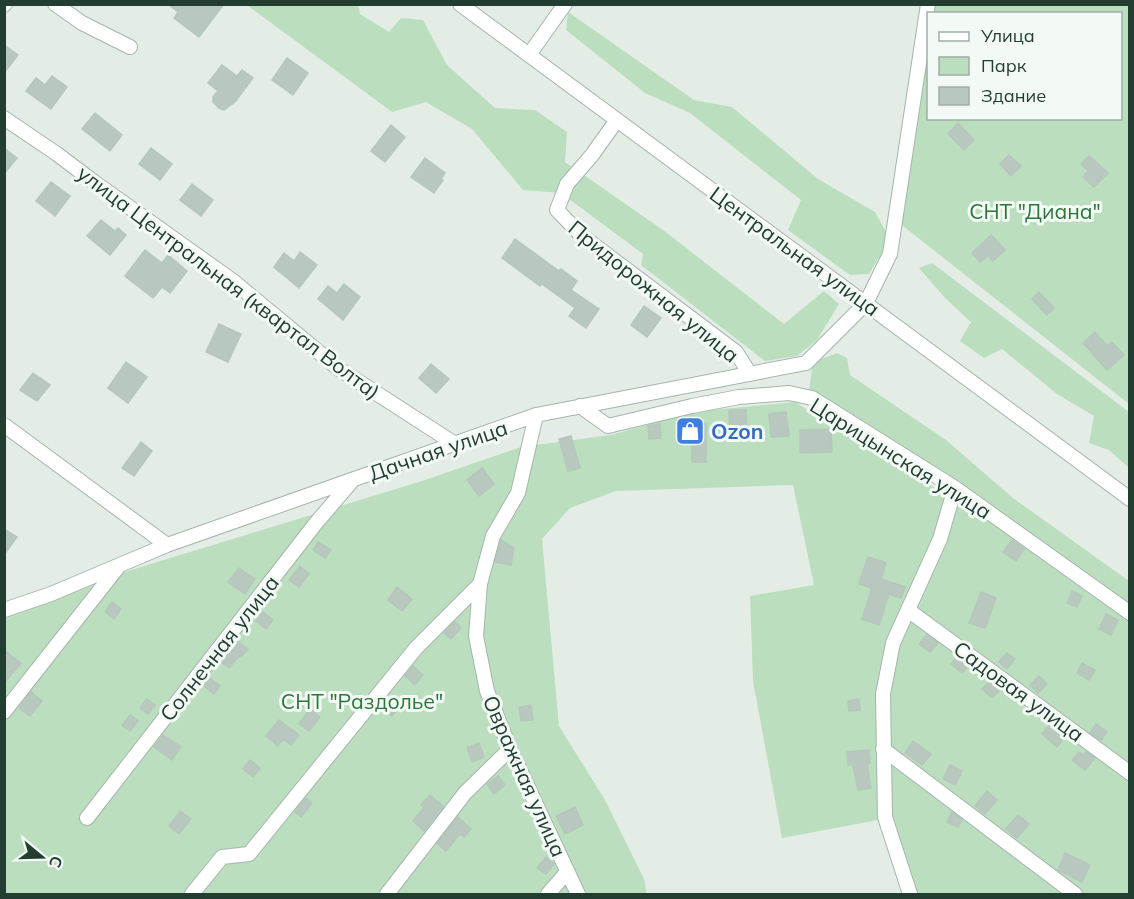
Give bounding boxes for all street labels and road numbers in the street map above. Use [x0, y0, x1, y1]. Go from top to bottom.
street label: улица Центральная (квартал Волта) [73, 160, 385, 404]
street label: Центральная улица [705, 181, 885, 321]
street label: Придорожная улица [563, 214, 745, 368]
street label: Царицынская улица [806, 392, 996, 524]
street label: Дачная улица [365, 414, 511, 486]
street label: Солнечная улица [154, 570, 284, 726]
street label: Садовая улица [949, 635, 1089, 747]
street label: Овражная улица [478, 691, 572, 861]

